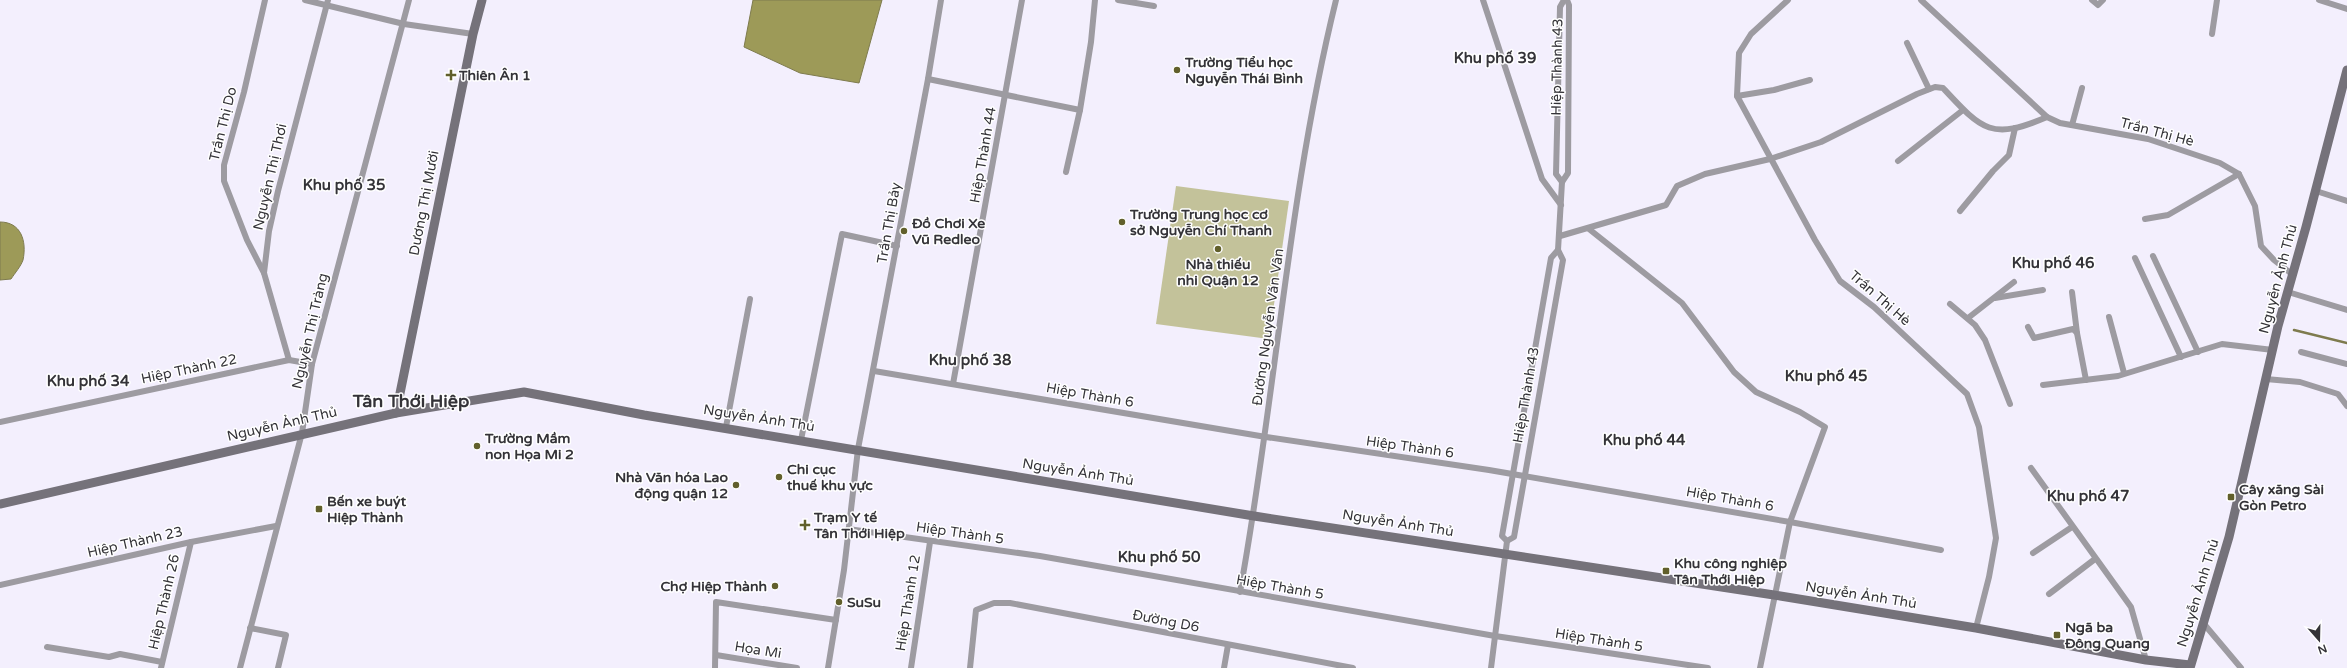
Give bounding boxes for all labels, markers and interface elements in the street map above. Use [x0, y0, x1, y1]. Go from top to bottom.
street label: Hiệp Thành 43 [1548, 18, 1566, 116]
district label: Khu phố 39 [1454, 49, 1536, 68]
place label: Trường Tiểu học Nguyễn Thái Bình [1184, 54, 1303, 87]
marker: Trường Tiểu học Nguyễn Thái Bình [1172, 65, 1182, 75]
place label: Thiên Ân 1 [458, 67, 531, 84]
marker: Thiên Ân 1 [446, 70, 456, 80]
street label: Trần Thị Do [206, 85, 240, 163]
street label: Hiệp Thành 44 [966, 105, 1000, 204]
street label: Trần Thị Hè [2118, 114, 2196, 150]
street label: Nguyễn Thị Thơi [249, 122, 291, 232]
street label: Dương Thị Mười [405, 149, 443, 257]
district label: Khu phố 35 [303, 176, 385, 195]
street label: Trần Thị Bảy [873, 181, 905, 265]
place label: Trường Trung học cơ sở Nguyễn Chí Thanh [1129, 206, 1272, 239]
place label: Đồ Chơi Xe Vũ Redleo [911, 215, 985, 248]
marker: Trường Trung học cơ sở Nguyễn Chí Thanh [1117, 217, 1127, 227]
street label: Nguyễn Ảnh Thủ [2255, 223, 2301, 335]
marker: Đồ Chơi Xe Vũ Redleo [899, 226, 909, 236]
marker: Nhà thiếu nhi Quận 12 [1213, 244, 1223, 254]
street label: Đường Nguyễn Văn Vân [1249, 247, 1287, 407]
district label: Khu phố 46 [2012, 254, 2094, 273]
place label: Nhà thiếu nhi Quận 12 [1177, 256, 1259, 289]
street label: Trần Thị Hè [1846, 267, 1914, 329]
street label: Nguyễn Thị Tràng [288, 271, 332, 391]
street label: Hiệp Thành 43 [1509, 346, 1543, 444]
street label: Hiệp Thành 22 [140, 351, 238, 387]
district label: Khu phố 38 [929, 351, 1012, 370]
district label: Khu phố 45 [1785, 367, 1867, 386]
district label: Khu phố 34 [47, 372, 130, 391]
street label: Hiệp Thành 6 [1045, 379, 1135, 411]
district label: Tân Thới Hiệp [352, 390, 469, 412]
street label: Nguyễn Ảnh Thủ [702, 401, 816, 435]
street label: Nguyễn Ảnh Thủ [225, 403, 339, 445]
place label: Trường Mầm non Họa Mi 2 [484, 430, 574, 463]
district label: Khu phố 44 [1603, 431, 1686, 450]
street label: Hiệp Thành 6 [1365, 432, 1455, 462]
marker: Trường Mầm non Họa Mi 2 [472, 441, 482, 451]
street label: Nguyễn Ảnh Thủ [1021, 455, 1135, 489]
place label: Chi cục thuế khu vực [786, 461, 873, 494]
place label: Nhà Văn hóa Lao động quận 12 [615, 469, 728, 502]
marker: Chi cục thuế khu vực [774, 472, 784, 482]
marker: Nhà Văn hóa Lao động quận 12 [731, 480, 741, 490]
place label: Cây xăng Sài Gòn Petro [2239, 481, 2324, 514]
street label: Hiệp Thành 6 [1685, 483, 1775, 515]
district label: Khu phố 47 [2047, 487, 2129, 506]
marker: Cây xăng Sài Gòn Petro [2226, 492, 2236, 502]
place label: Bến xe buýt Hiệp Thành [327, 493, 407, 526]
marker: Bến xe buýt Hiệp Thành [314, 504, 324, 514]
street label: Nguyễn Ảnh Thủ [1341, 506, 1455, 540]
place label: Trạm Y tế Tân Thới Hiệp [813, 509, 905, 542]
street label: Hiệp Thành 5 [915, 518, 1005, 548]
marker: Trạm Y tế Tân Thới Hiệp [799, 519, 811, 531]
street label: Hiệp Thành 23 [86, 523, 184, 561]
street label: Nguyễn Ảnh Thủ [2173, 537, 2223, 649]
district label: Khu phố 50 [1118, 548, 1201, 567]
street label: Hiệp Thành 26 [145, 552, 183, 651]
street label: Hiệp Thành 12 [892, 554, 924, 652]
place label: Khu công nghiệp Tân Thới Hiệp [1673, 555, 1787, 588]
marker: Khu công nghiệp Tân Thới Hiệp [1661, 566, 1671, 576]
street label: Hiệp Thành 5 [1235, 571, 1325, 603]
place label: Chợ Hiệp Thành [660, 578, 767, 595]
street label: Nguyễn Ảnh Thủ [1804, 578, 1918, 612]
marker: Chợ Hiệp Thành [770, 581, 780, 591]
place label: SuSu [847, 594, 881, 611]
marker: SuSu [834, 597, 844, 607]
street label: Đường D6 [1131, 606, 1201, 636]
place label: Ngã ba Đông Quang [2064, 619, 2150, 652]
north arrow [2299, 620, 2339, 660]
street label: Hiệp Thành 5 [1554, 625, 1644, 655]
marker: Ngã ba Đông Quang [2052, 630, 2062, 640]
street label: Họa Mi [733, 638, 783, 662]
text: N [2316, 641, 2329, 657]

